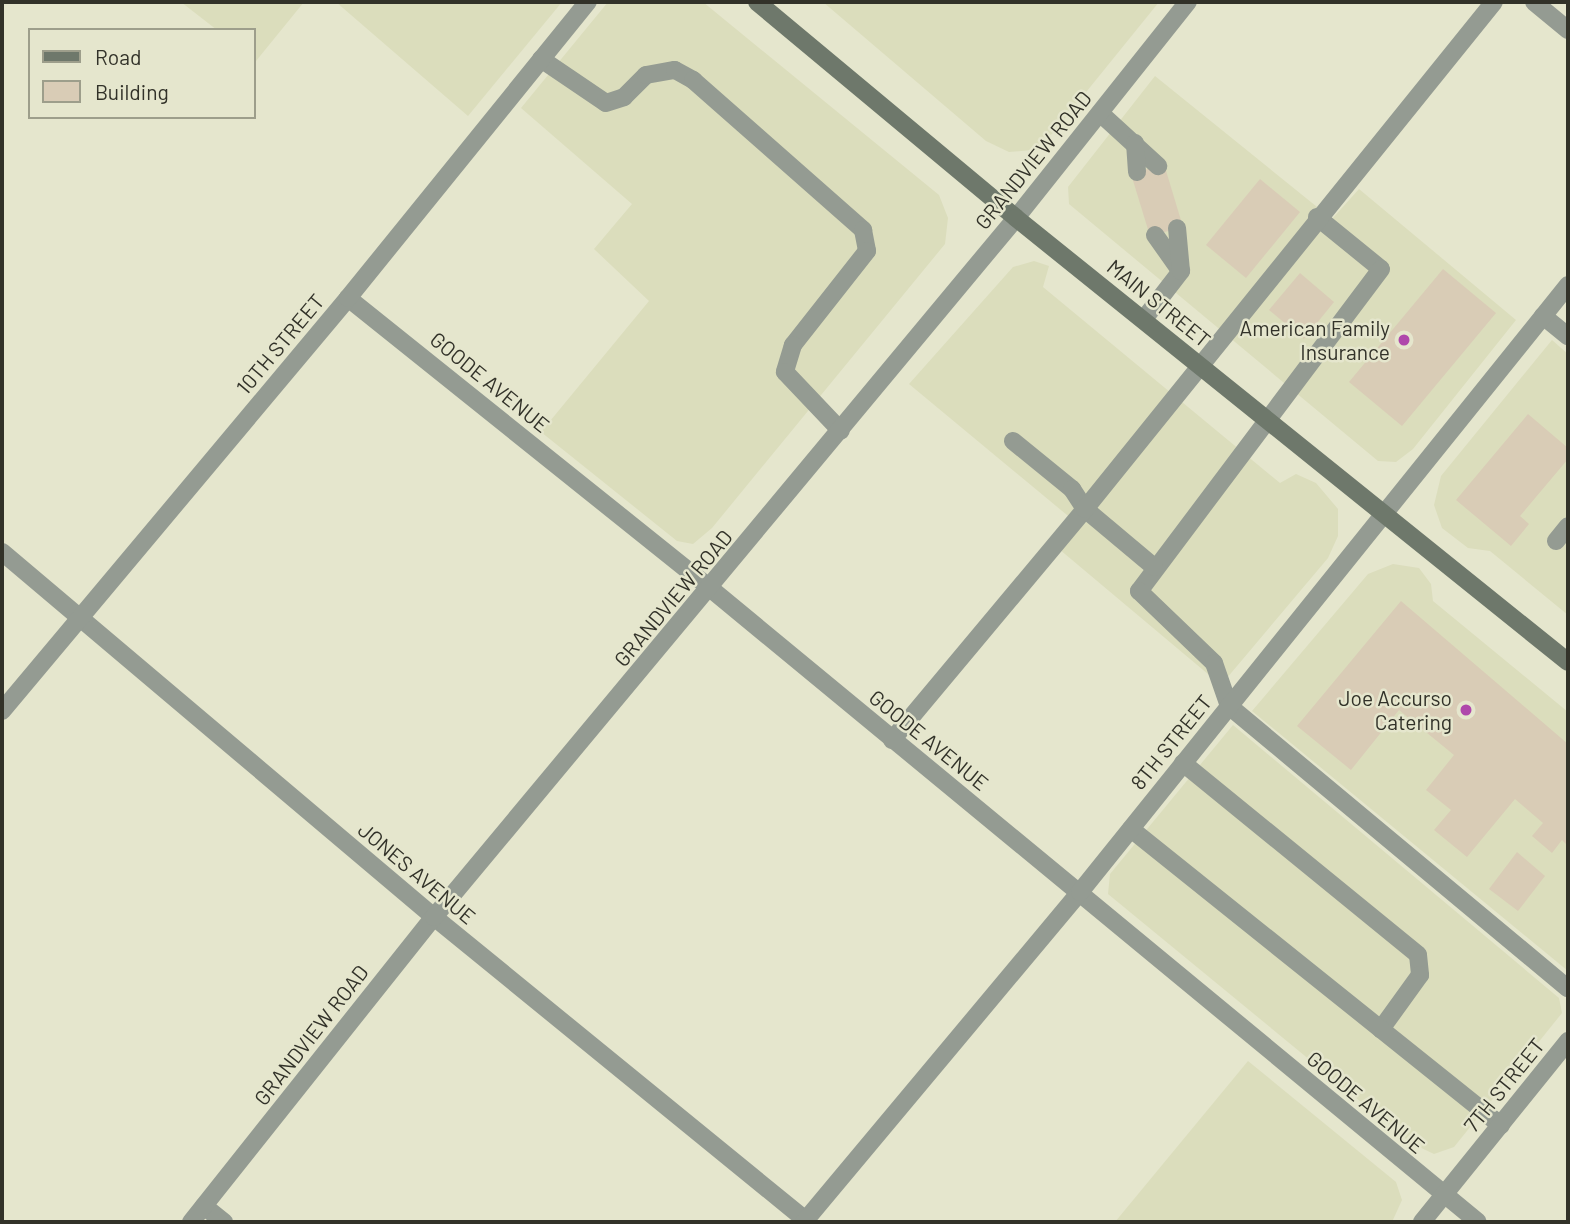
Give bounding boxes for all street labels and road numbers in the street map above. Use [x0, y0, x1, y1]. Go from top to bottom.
street label: GRANDVIEW ROAD [969, 86, 1097, 234]
street label: MAIN STREET [1102, 254, 1216, 352]
street label: 10TH STREET [231, 289, 329, 399]
street label: GOODE AVENUE [425, 326, 555, 438]
street label: GRANDVIEW ROAD [608, 524, 738, 672]
street label: GOODE AVENUE [864, 684, 994, 796]
street label: 8TH STREET [1125, 689, 1217, 795]
street label: JONES AVENUE [353, 817, 481, 929]
street label: GRANDVIEW ROAD [249, 960, 373, 1110]
street label: 7TH STREET [1458, 1033, 1550, 1137]
street label: GOODE AVENUE [1302, 1045, 1430, 1159]

